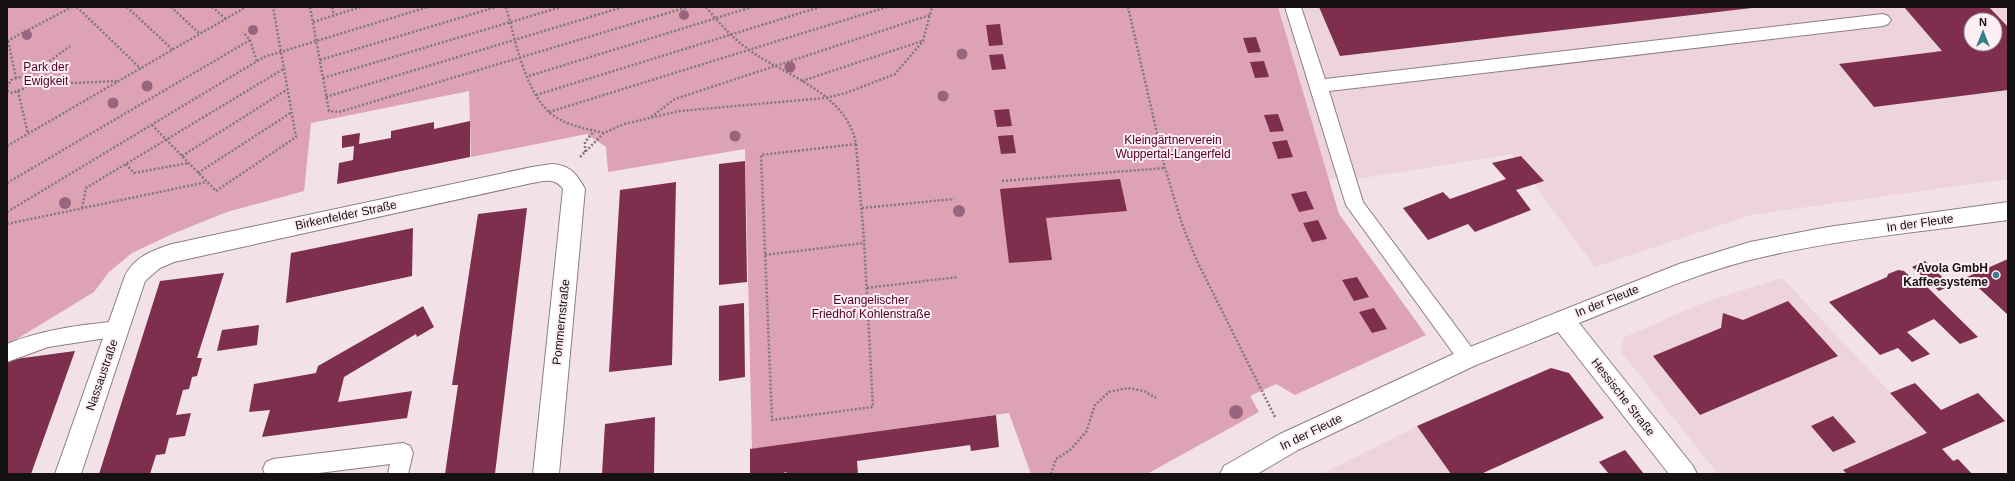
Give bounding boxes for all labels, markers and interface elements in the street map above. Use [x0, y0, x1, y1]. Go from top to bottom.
north arrow [1963, 12, 2003, 52]
text: N [1979, 16, 1987, 28]
park label: Park der Ewigkeit [23, 60, 69, 88]
park label: Kleingärtnerverein Wuppertal-Langerfeld [1115, 133, 1231, 161]
street label: Birkenfelder Straße [294, 197, 398, 233]
street label: In der Fleute [1886, 211, 1955, 235]
place label: Avola GmbH Kaffeesysteme [1903, 261, 1988, 289]
marker: Avola GmbH Kaffeesysteme [1991, 270, 2001, 280]
street label: Pommernstraße [550, 278, 572, 366]
street label: In der Fleute [1573, 282, 1641, 320]
park label: Evangelischer Friedhof Kohlenstraße [812, 293, 931, 321]
street label: Nassaustraße [83, 337, 121, 413]
street label: Hessische Straße [1588, 355, 1658, 439]
street label: In der Fleute [1278, 411, 1345, 453]

